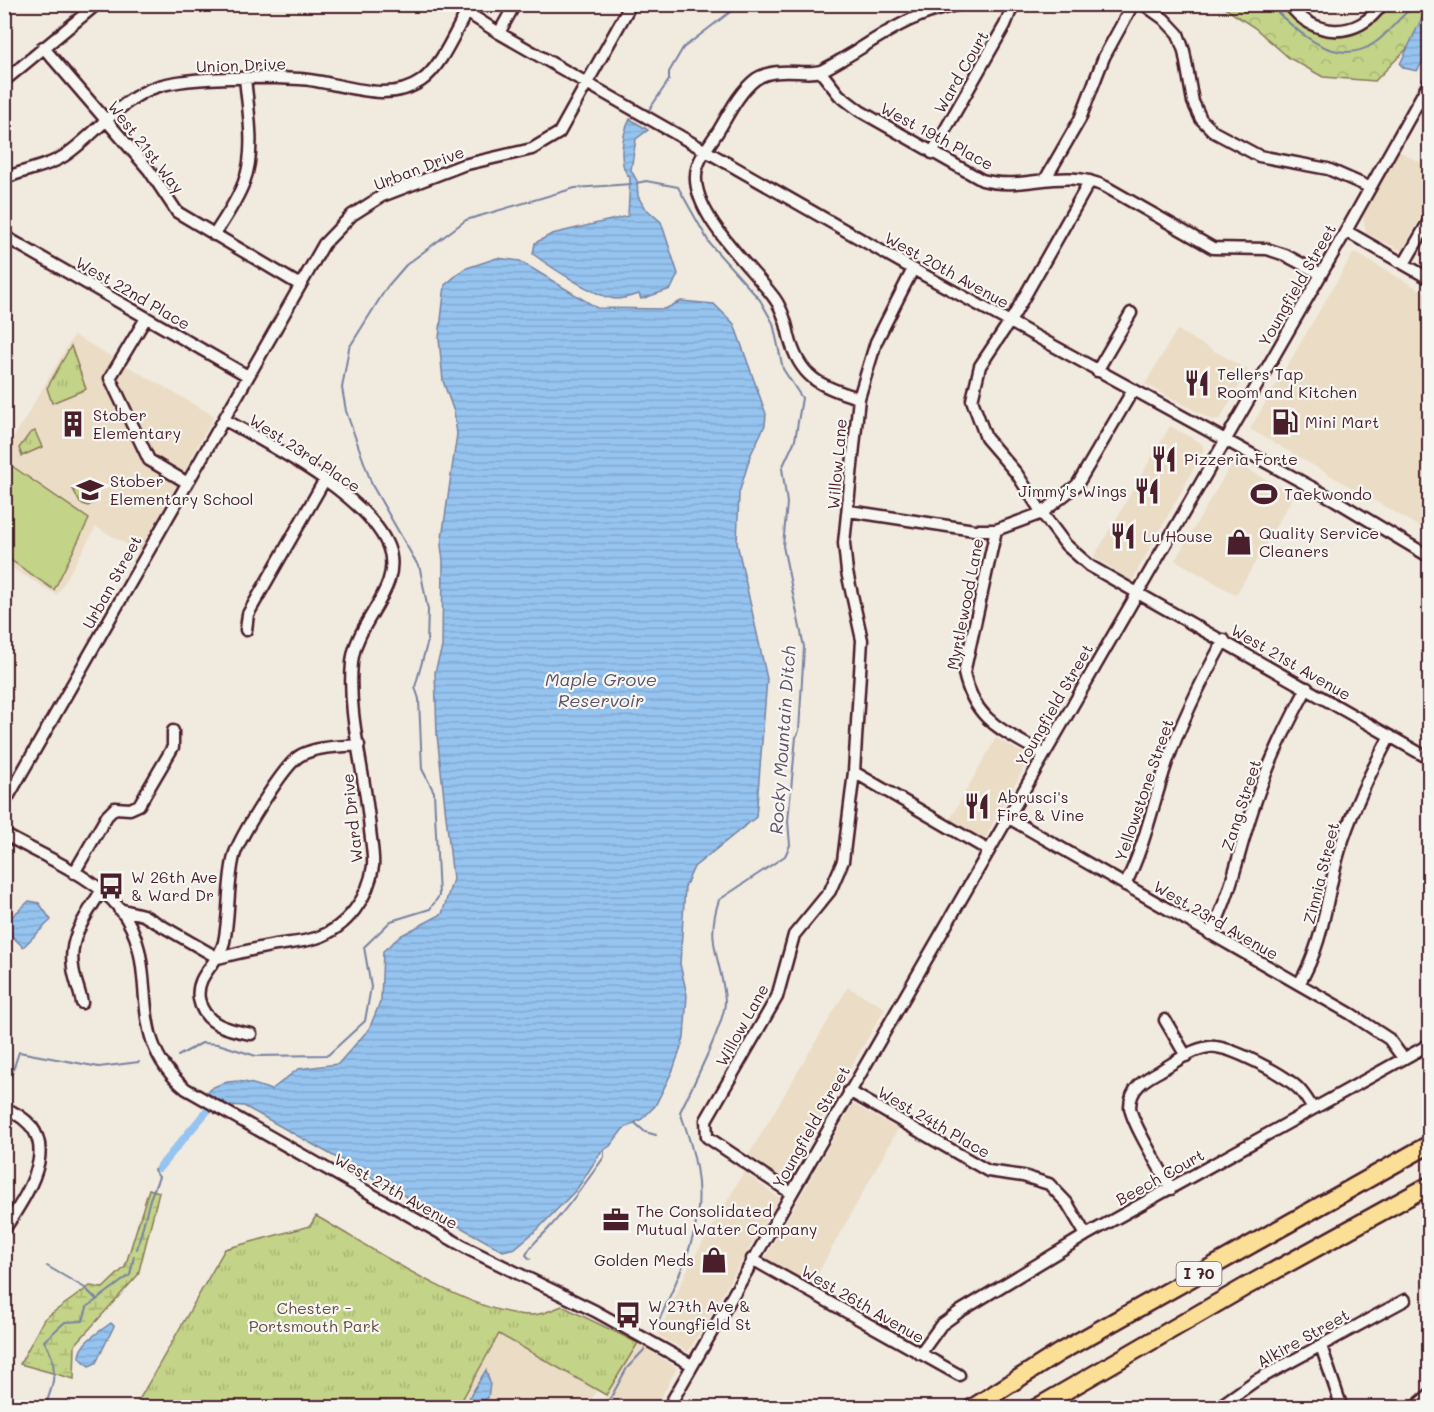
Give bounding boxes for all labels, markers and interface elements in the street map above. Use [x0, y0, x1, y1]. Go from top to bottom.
street label: Ward Court [928, 27, 993, 117]
street label: Union Drive [196, 52, 286, 77]
street label: West 21st Way [104, 96, 189, 197]
street label: West 19th Place [877, 97, 997, 174]
street label: Urban Drive [371, 141, 467, 194]
street label: Youngfield Street [1253, 220, 1340, 350]
street label: West 20th Avenue [881, 227, 1013, 312]
street label: West 22nd Place [72, 251, 194, 334]
place label: Tellers Tap Room and Kitchen [1217, 363, 1357, 402]
restaurant icon: Tellers Tap Room and Kitchen [1182, 368, 1212, 398]
place label: Stober Elementary [93, 404, 181, 443]
fuel station icon: Mini Mart [1270, 407, 1300, 437]
building icon: Stober Elementary [58, 409, 88, 439]
street label: West 23rd Place [246, 409, 365, 496]
place label: Mini Mart [1305, 411, 1379, 432]
street label: Willow Lane [822, 418, 851, 510]
restaurant icon: Pizzeria Forte [1149, 444, 1179, 474]
place label: Pizzeria Forte [1184, 448, 1298, 469]
place label: Stober Elementary School [110, 470, 254, 509]
school or university icon: Stober Elementary School [75, 475, 105, 505]
restaurant icon: Jimmy's Wings [1132, 476, 1162, 506]
sports icon: Taekwondo [1249, 479, 1279, 509]
place label: Jimmy's Wings [1018, 480, 1127, 501]
place label: Taekwondo [1284, 483, 1372, 504]
restaurant icon: Lu House [1108, 521, 1138, 551]
place label: Quality Service Cleaners [1259, 522, 1379, 561]
place label: Lu House [1143, 525, 1213, 546]
shop icon: Quality Service Cleaners [1224, 527, 1254, 557]
street label: Urban Street [77, 531, 146, 632]
street label: Myrtlewood Lane [941, 536, 988, 672]
street label: West 21st Avenue [1227, 619, 1355, 704]
street label: Youngfield Street [1010, 640, 1097, 770]
water label: Rocky Mountain Ditch [763, 645, 801, 835]
water label: Maple Grove Reservoir [545, 667, 657, 712]
street label: Yellowstone Street [1109, 716, 1178, 864]
street label: Zang Street [1216, 756, 1265, 853]
street label: Ward Drive [336, 772, 367, 864]
place label: Abrusci's Fire & Vine [997, 786, 1085, 825]
restaurant icon: Abrusci's Fire & Vine [962, 791, 992, 821]
street label: Zinnia Street [1298, 820, 1343, 926]
place label: W 26th Ave & Ward Dr [131, 866, 218, 905]
bus stop icon: W 26th Ave & Ward Dr [96, 871, 126, 901]
street label: West 23rd Avenue [1150, 875, 1282, 964]
street label: Willow Lane [710, 980, 773, 1070]
street label: Youngfield Street [767, 1062, 854, 1192]
street label: West 24th Place [874, 1081, 994, 1162]
street label: Beech Court [1112, 1144, 1208, 1210]
street label: West 27th Avenue [331, 1148, 462, 1233]
place label: The Consolidated Mutual Water Company [636, 1200, 817, 1239]
office icon: The Consolidated Mutual Water Company [601, 1205, 631, 1235]
shop icon: Golden Meds [699, 1245, 729, 1275]
place label: Golden Meds [594, 1249, 694, 1270]
street label: West 26th Avenue [798, 1260, 929, 1347]
road number: I 70 [1176, 1262, 1222, 1286]
place label: W 27th Ave & Youngfield St [648, 1295, 751, 1334]
park label: Chester - Portsmouth Park [249, 1297, 379, 1336]
bus stop icon: W 27th Ave & Youngfield St [613, 1300, 643, 1330]
street label: Alkire Street [1253, 1304, 1353, 1372]

